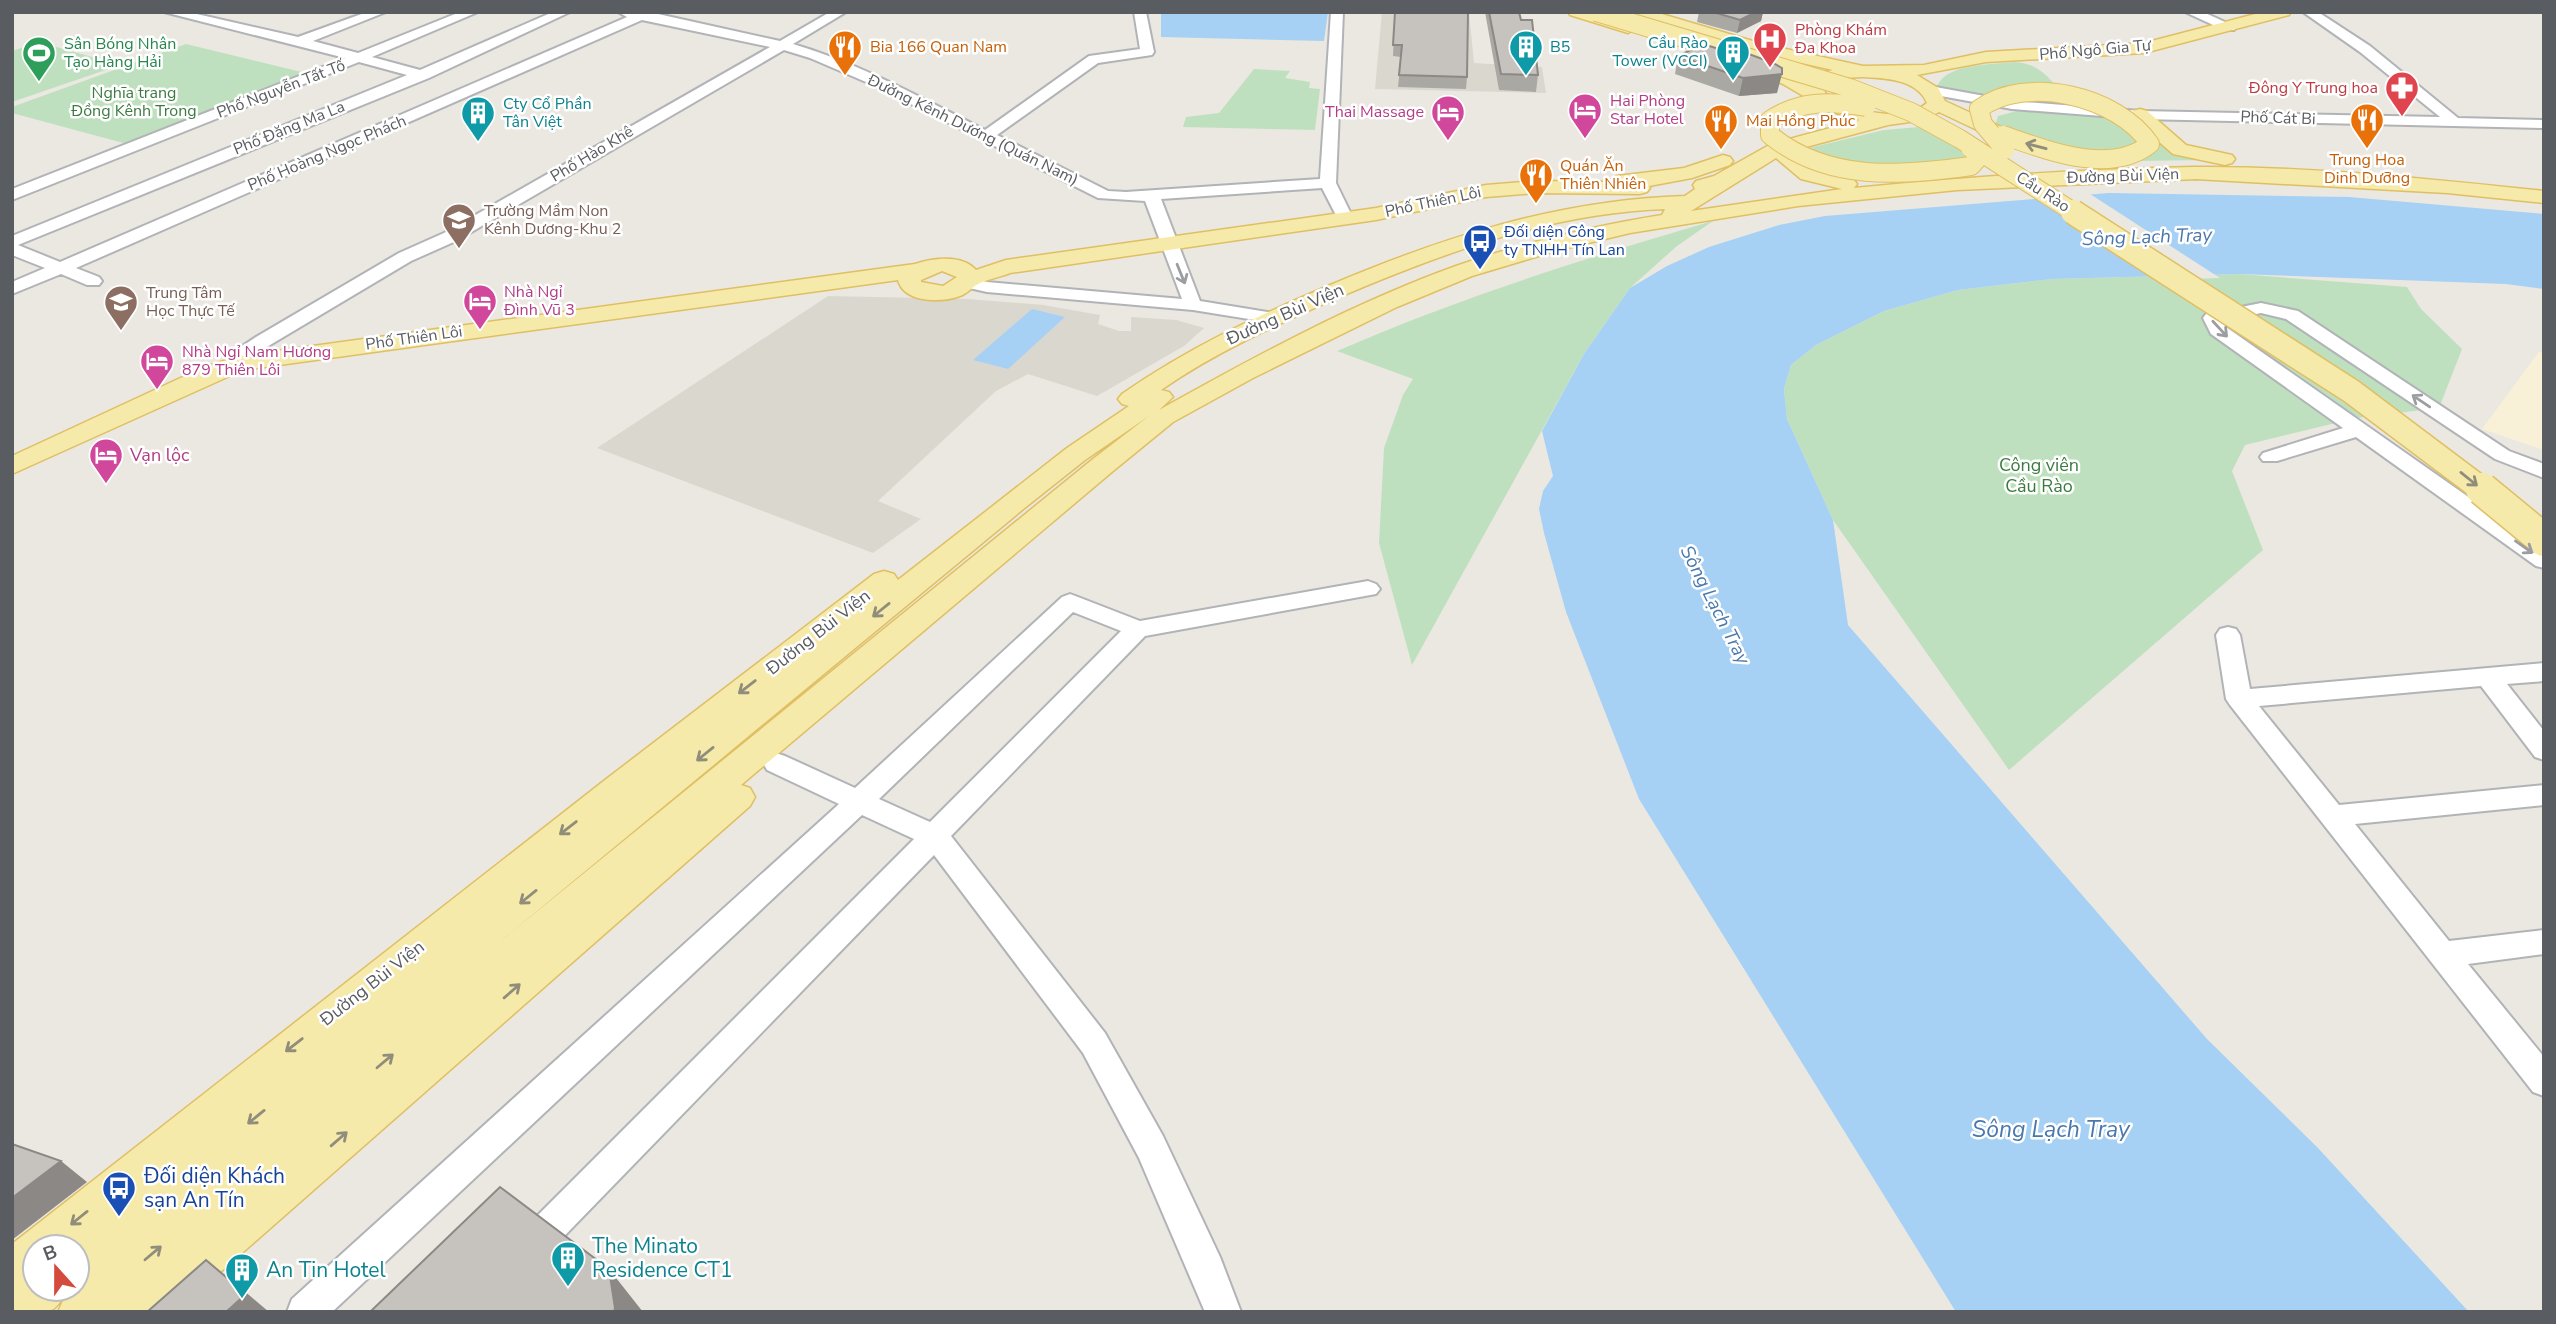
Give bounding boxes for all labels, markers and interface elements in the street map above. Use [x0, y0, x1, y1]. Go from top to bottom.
place label: Phòng Khám Đa Khoa [1794, 19, 1887, 59]
hospital icon: Phòng Khám Đa Khoa [1751, 20, 1789, 69]
restaurant icon: Bia 166 Quan Nam [826, 28, 864, 77]
building icon: B5 [1507, 28, 1545, 77]
place label: Cầu Rào Tower (VCCI) [1612, 32, 1708, 72]
place label: Sân Bóng Nhân Tạo Hàng Hải [64, 33, 176, 73]
building icon: Cầu Rào Tower (VCCI) [1714, 33, 1752, 82]
sports icon: Sân Bóng Nhân Tạo Hàng Hải [20, 34, 58, 83]
street label: Phố Ngô Gia Tự [2038, 34, 2153, 66]
place label: Bia 166 Quan Nam [870, 36, 1007, 58]
place label: B5 [1550, 36, 1570, 58]
street label: Phố Nguyễn Tất Tố [214, 54, 349, 124]
street label: Đường Kênh Dương (Quán Nam) [863, 69, 1082, 191]
pharmacy icon: Đông Y Trung hoa [2383, 69, 2421, 118]
place label: Đông Y Trung hoa [2248, 77, 2378, 99]
park label: Nghĩa trang Đồng Kênh Trong [70, 82, 197, 122]
place label: Hai Phòng Star Hotel [1610, 90, 1685, 130]
hotel icon: Hai Phòng Star Hotel [1566, 91, 1604, 140]
place label: Cty Cổ Phần Tân Việt [503, 93, 592, 133]
hotel icon: Thai Massage [1429, 93, 1467, 142]
building icon: Cty Cổ Phần Tân Việt [459, 94, 497, 143]
street label: Phố Đặng Ma La [230, 96, 348, 160]
place label: Thai Massage [1325, 101, 1424, 123]
restaurant icon: Trung Hoa Dinh Dưỡng [2348, 101, 2386, 150]
restaurant icon: Mai Hồng Phúc [1702, 102, 1740, 151]
street label: Phố Cát Bi [2240, 106, 2316, 130]
street label: Phố Hoàng Ngọc Phách [244, 110, 410, 196]
place label: Mai Hồng Phúc [1746, 110, 1856, 132]
street label: Phố Hào Khê [546, 120, 638, 188]
one-way arrow [2025, 139, 2048, 152]
place label: Trung Hoa Dinh Dưỡng [2324, 149, 2410, 189]
place label: Quán Ăn Thiên Nhiên [1560, 155, 1646, 195]
restaurant icon: Quán Ăn Thiên Nhiên [1517, 156, 1555, 205]
street label: Đường Bùi Viện [2066, 163, 2179, 189]
street label: Cầu Rào [2012, 166, 2074, 218]
street label: Phố Thiên Lôi [1383, 181, 1483, 223]
place label: Trường Mầm Non Kênh Dương-Khu 2 [484, 200, 621, 240]
school or university icon: Trường Mầm Non Kênh Dương-Khu 2 [440, 201, 478, 250]
place label: Đối diện Công ty TNHH Tín Lan [1503, 221, 1625, 261]
bus stop icon: Đối diện Công ty TNHH Tín Lan [1461, 222, 1499, 271]
water label: Sông Lạch Tray [2081, 222, 2214, 252]
one-way arrow [1175, 263, 1188, 284]
street label: Đường Bùi Viện [1222, 277, 1348, 351]
place label: Nhà Ngỉ Đình Vũ 3 [503, 281, 575, 321]
place label: Trung Tâm Học Thực Tế [146, 282, 235, 322]
hotel icon: Nhà Ngỉ Đình Vũ 3 [461, 282, 499, 331]
school or university icon: Trung Tâm Học Thực Tế [102, 283, 140, 332]
one-way arrow [2211, 319, 2228, 337]
street label: Phố Thiên Lôi [364, 320, 464, 356]
place label: Nhà Ngỉ Nam Hương 879 Thiên Lôi [182, 341, 331, 381]
hotel icon: Nhà Ngỉ Nam Hương 879 Thiên Lôi [138, 342, 176, 391]
one-way arrow [2412, 394, 2432, 408]
hotel icon: Vạn lộc [87, 436, 125, 485]
place label: Vạn lộc [129, 443, 189, 467]
park label: Công viên Cầu Rào [1999, 453, 2079, 498]
one-way arrow [2460, 471, 2478, 487]
one-way arrow [2514, 540, 2533, 554]
water label: Sông Lạch Tray [1674, 541, 1757, 670]
street label: Đường Bùi Viện [760, 584, 875, 681]
one-way arrow [873, 602, 891, 618]
one-way arrow [739, 680, 757, 695]
one-way arrow [696, 746, 714, 761]
one-way arrow [560, 820, 578, 835]
one-way arrow [519, 889, 537, 905]
street label: Đường Bùi Viện [314, 935, 429, 1032]
one-way arrow [503, 983, 521, 999]
one-way arrow [286, 1038, 304, 1053]
one-way arrow [375, 1053, 393, 1069]
one-way arrow [248, 1110, 266, 1125]
water label: Sông Lạch Tray [1972, 1114, 2131, 1145]
one-way arrow [330, 1131, 348, 1147]
place label: Đối diện Khách sạn An Tín [143, 1162, 285, 1214]
bus stop icon: Đối diện Khách sạn An Tín [100, 1169, 138, 1218]
one-way arrow [70, 1211, 88, 1226]
place label: The Minato Residence CT1 [592, 1232, 733, 1284]
north arrow [21, 1233, 91, 1303]
text: B [40, 1239, 61, 1268]
building icon: The Minato Residence CT1 [549, 1239, 587, 1288]
one-way arrow [144, 1245, 162, 1261]
building icon: An Tin Hotel [223, 1251, 261, 1300]
place label: An Tin Hotel [266, 1256, 386, 1284]

